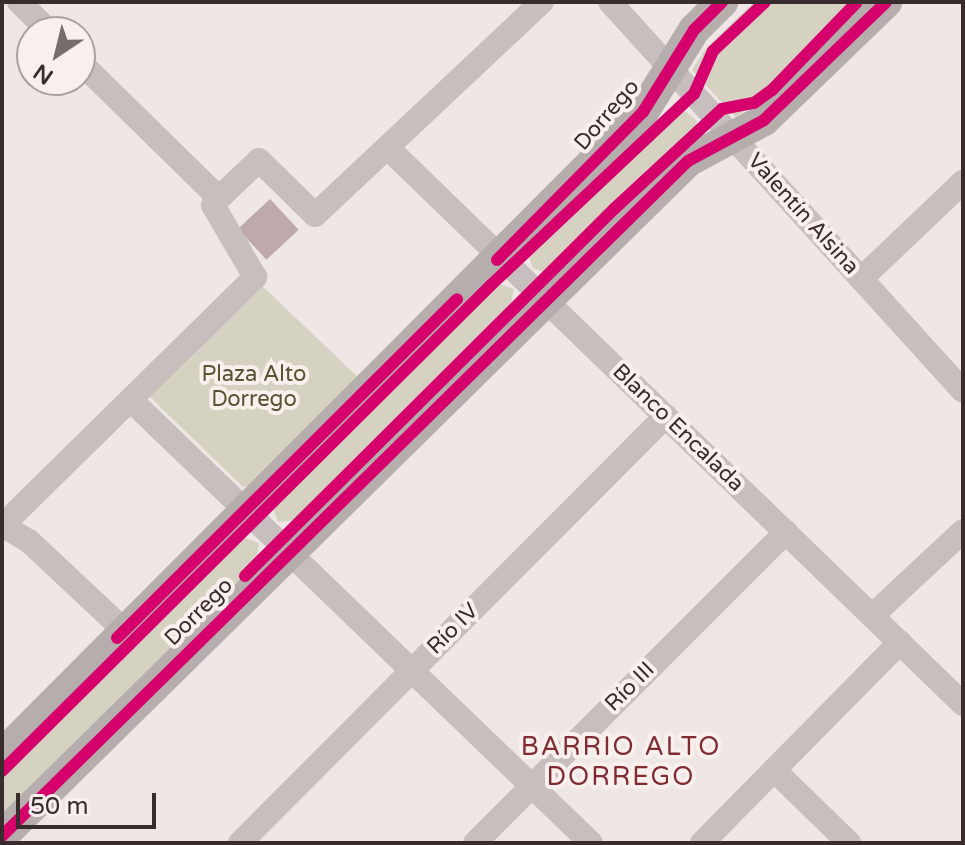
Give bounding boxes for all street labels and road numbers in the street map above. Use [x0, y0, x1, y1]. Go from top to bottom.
street label: Dorrego [569, 74, 645, 156]
street label: Valentín Alsina [742, 148, 864, 280]
street label: Blanco Encalada [607, 359, 749, 497]
street label: Dorrego [159, 572, 239, 652]
street label: Río IV [422, 598, 484, 660]
street label: Río III [600, 657, 660, 717]

